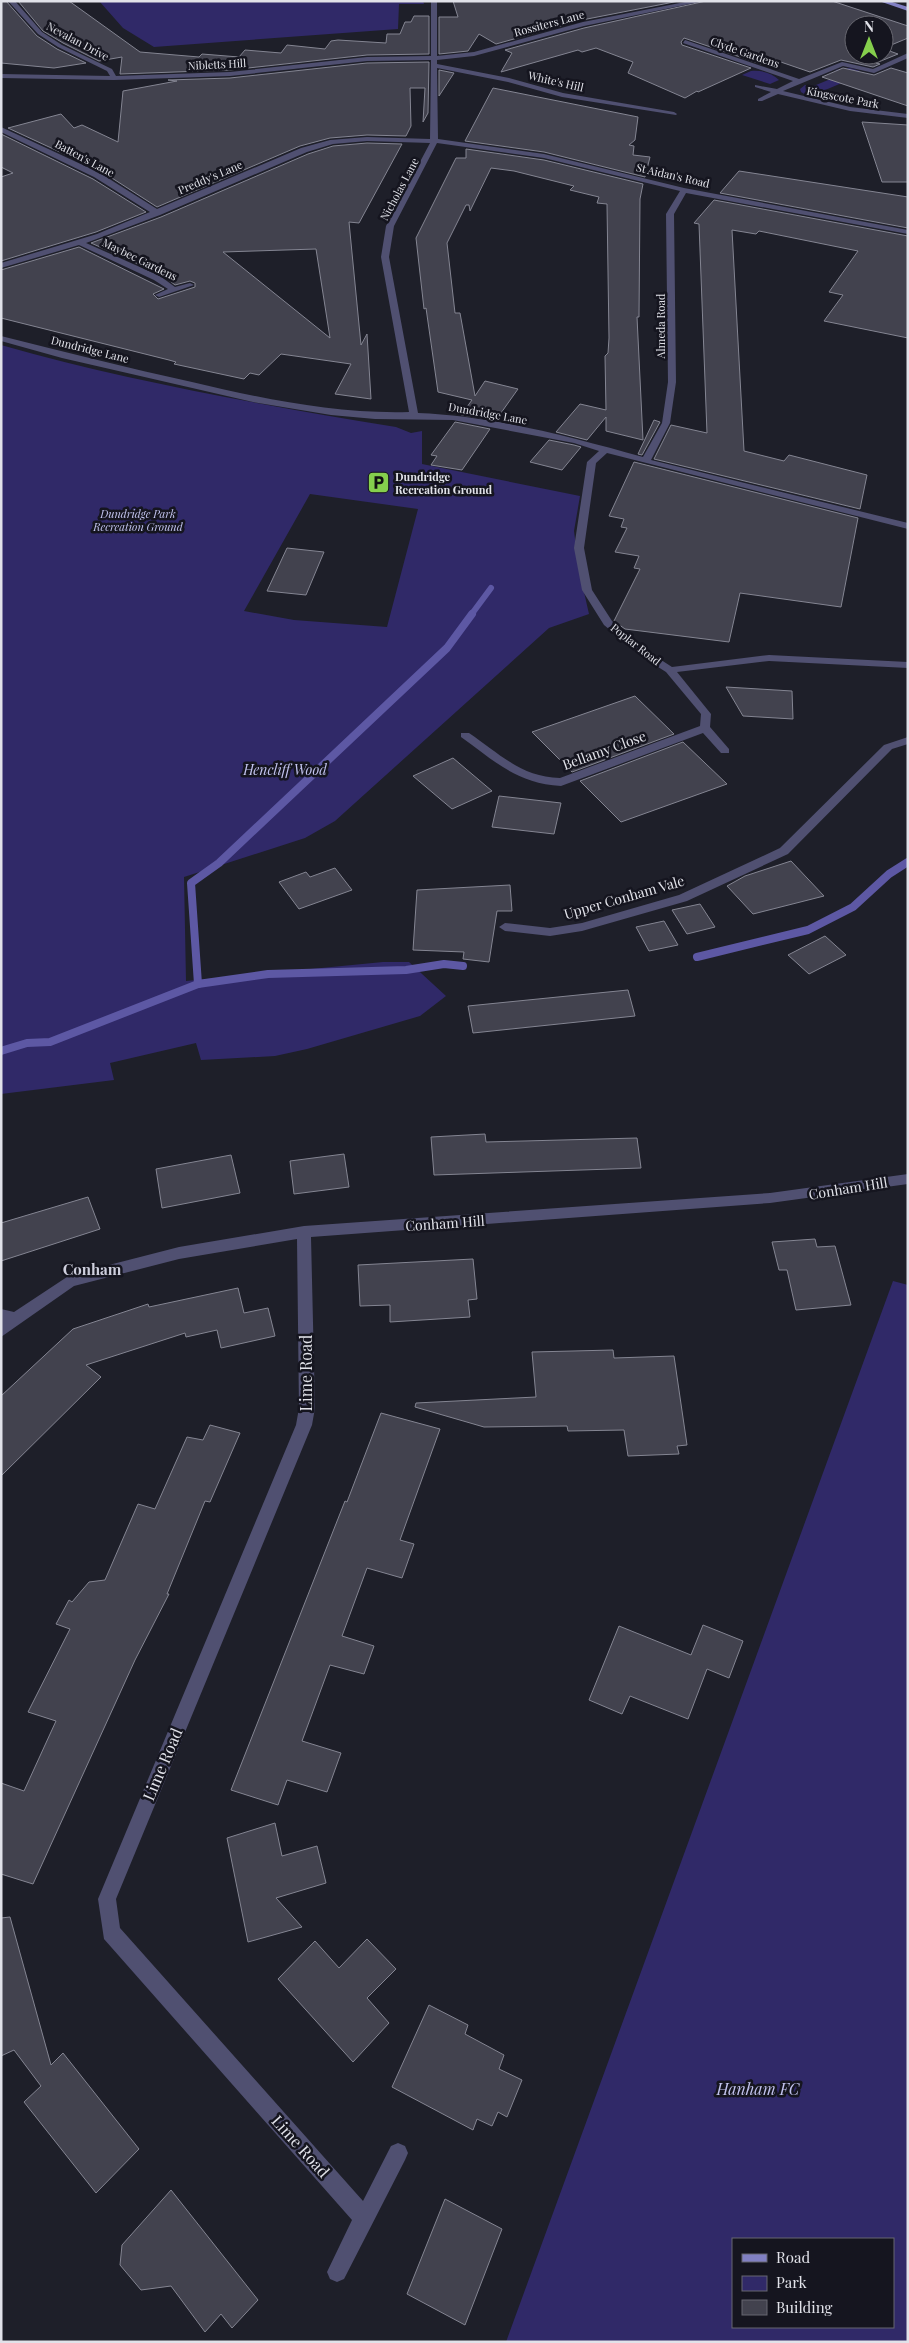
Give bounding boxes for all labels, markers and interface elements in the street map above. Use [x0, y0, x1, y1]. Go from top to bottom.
street label: Rossiters Lane [512, 6, 586, 40]
north arrow [844, 15, 894, 65]
text: N [864, 17, 874, 36]
street label: Nevalan Drive [44, 18, 112, 64]
street label: Clyde Gardens [708, 33, 782, 71]
street label: Nibletts Hill [187, 55, 247, 73]
street label: White's Hill [526, 67, 585, 95]
street label: Kingscote Park [805, 83, 881, 111]
street label: Batten's Lane [53, 136, 118, 180]
street label: Nicholas Lane [376, 155, 422, 223]
street label: Preddy's Lane [175, 156, 245, 197]
street label: St Aidan's Road [635, 159, 712, 191]
street label: Maybec Gardens [100, 234, 180, 284]
street label: Almeda Road [653, 293, 668, 359]
street label: Dundridge Lane [49, 332, 131, 366]
street label: Dundridge Lane [447, 399, 529, 427]
place label: Dundridge Recreation Ground [395, 469, 492, 497]
parking icon: Dundridge Recreation Ground [367, 470, 391, 494]
park label: Dundridge Park Recreation Ground [92, 506, 184, 534]
street label: Poplar Road [608, 620, 665, 669]
street label: Bellamy Close [560, 726, 648, 774]
park label: Hencliff Wood [242, 760, 327, 779]
street label: Upper Conham Vale [562, 871, 686, 923]
street label: Conham Hill [807, 1172, 889, 1204]
street label: Conham Hill [405, 1211, 485, 1235]
district label: Conham [63, 1259, 122, 1279]
street label: Lime Road [295, 1335, 316, 1411]
street label: Lime Road [137, 1725, 187, 1803]
park label: Hanham FC [715, 2078, 801, 2099]
street label: Lime Road [268, 2110, 334, 2182]
legend [732, 2238, 894, 2328]
text: Road [776, 2247, 810, 2267]
text: Park [776, 2272, 808, 2292]
text: Building [776, 2297, 833, 2317]

